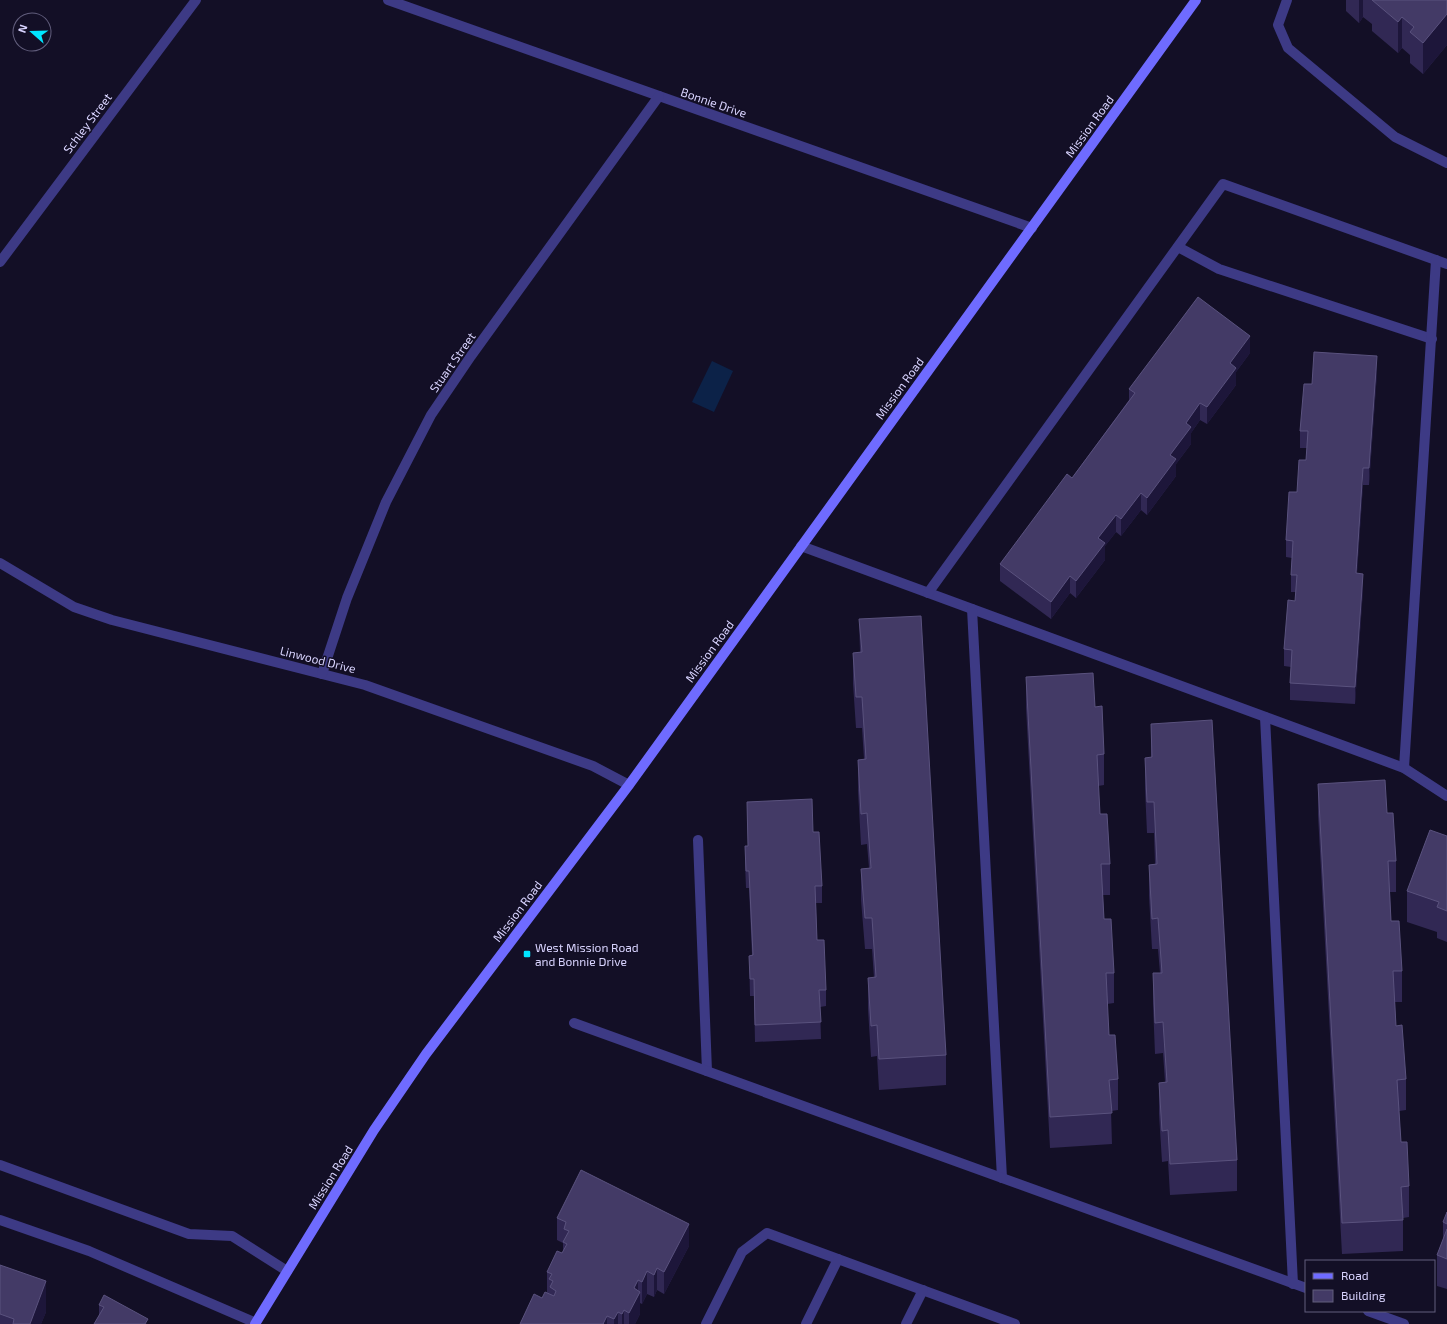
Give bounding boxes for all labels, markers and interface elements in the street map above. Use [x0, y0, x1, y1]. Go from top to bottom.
north arrow [12, 12, 52, 52]
text: N [15, 22, 30, 34]
street label: Bonnie Drive [679, 84, 749, 120]
street label: Schley Street [60, 90, 114, 156]
street label: Mission Road [1062, 92, 1116, 160]
street label: Stuart Street [426, 329, 478, 395]
street label: Mission Road [872, 354, 926, 422]
street label: Mission Road [682, 617, 736, 685]
street label: Linwood Drive [279, 643, 357, 675]
street label: Mission Road [490, 878, 544, 944]
place label: West Mission Road and Bonnie Drive [535, 940, 639, 968]
marker: West Mission Road and Bonnie Drive [522, 949, 532, 959]
street label: Mission Road [305, 1142, 355, 1212]
legend [1305, 1260, 1435, 1312]
text: Road [1341, 1268, 1369, 1282]
text: Building [1341, 1288, 1386, 1302]

